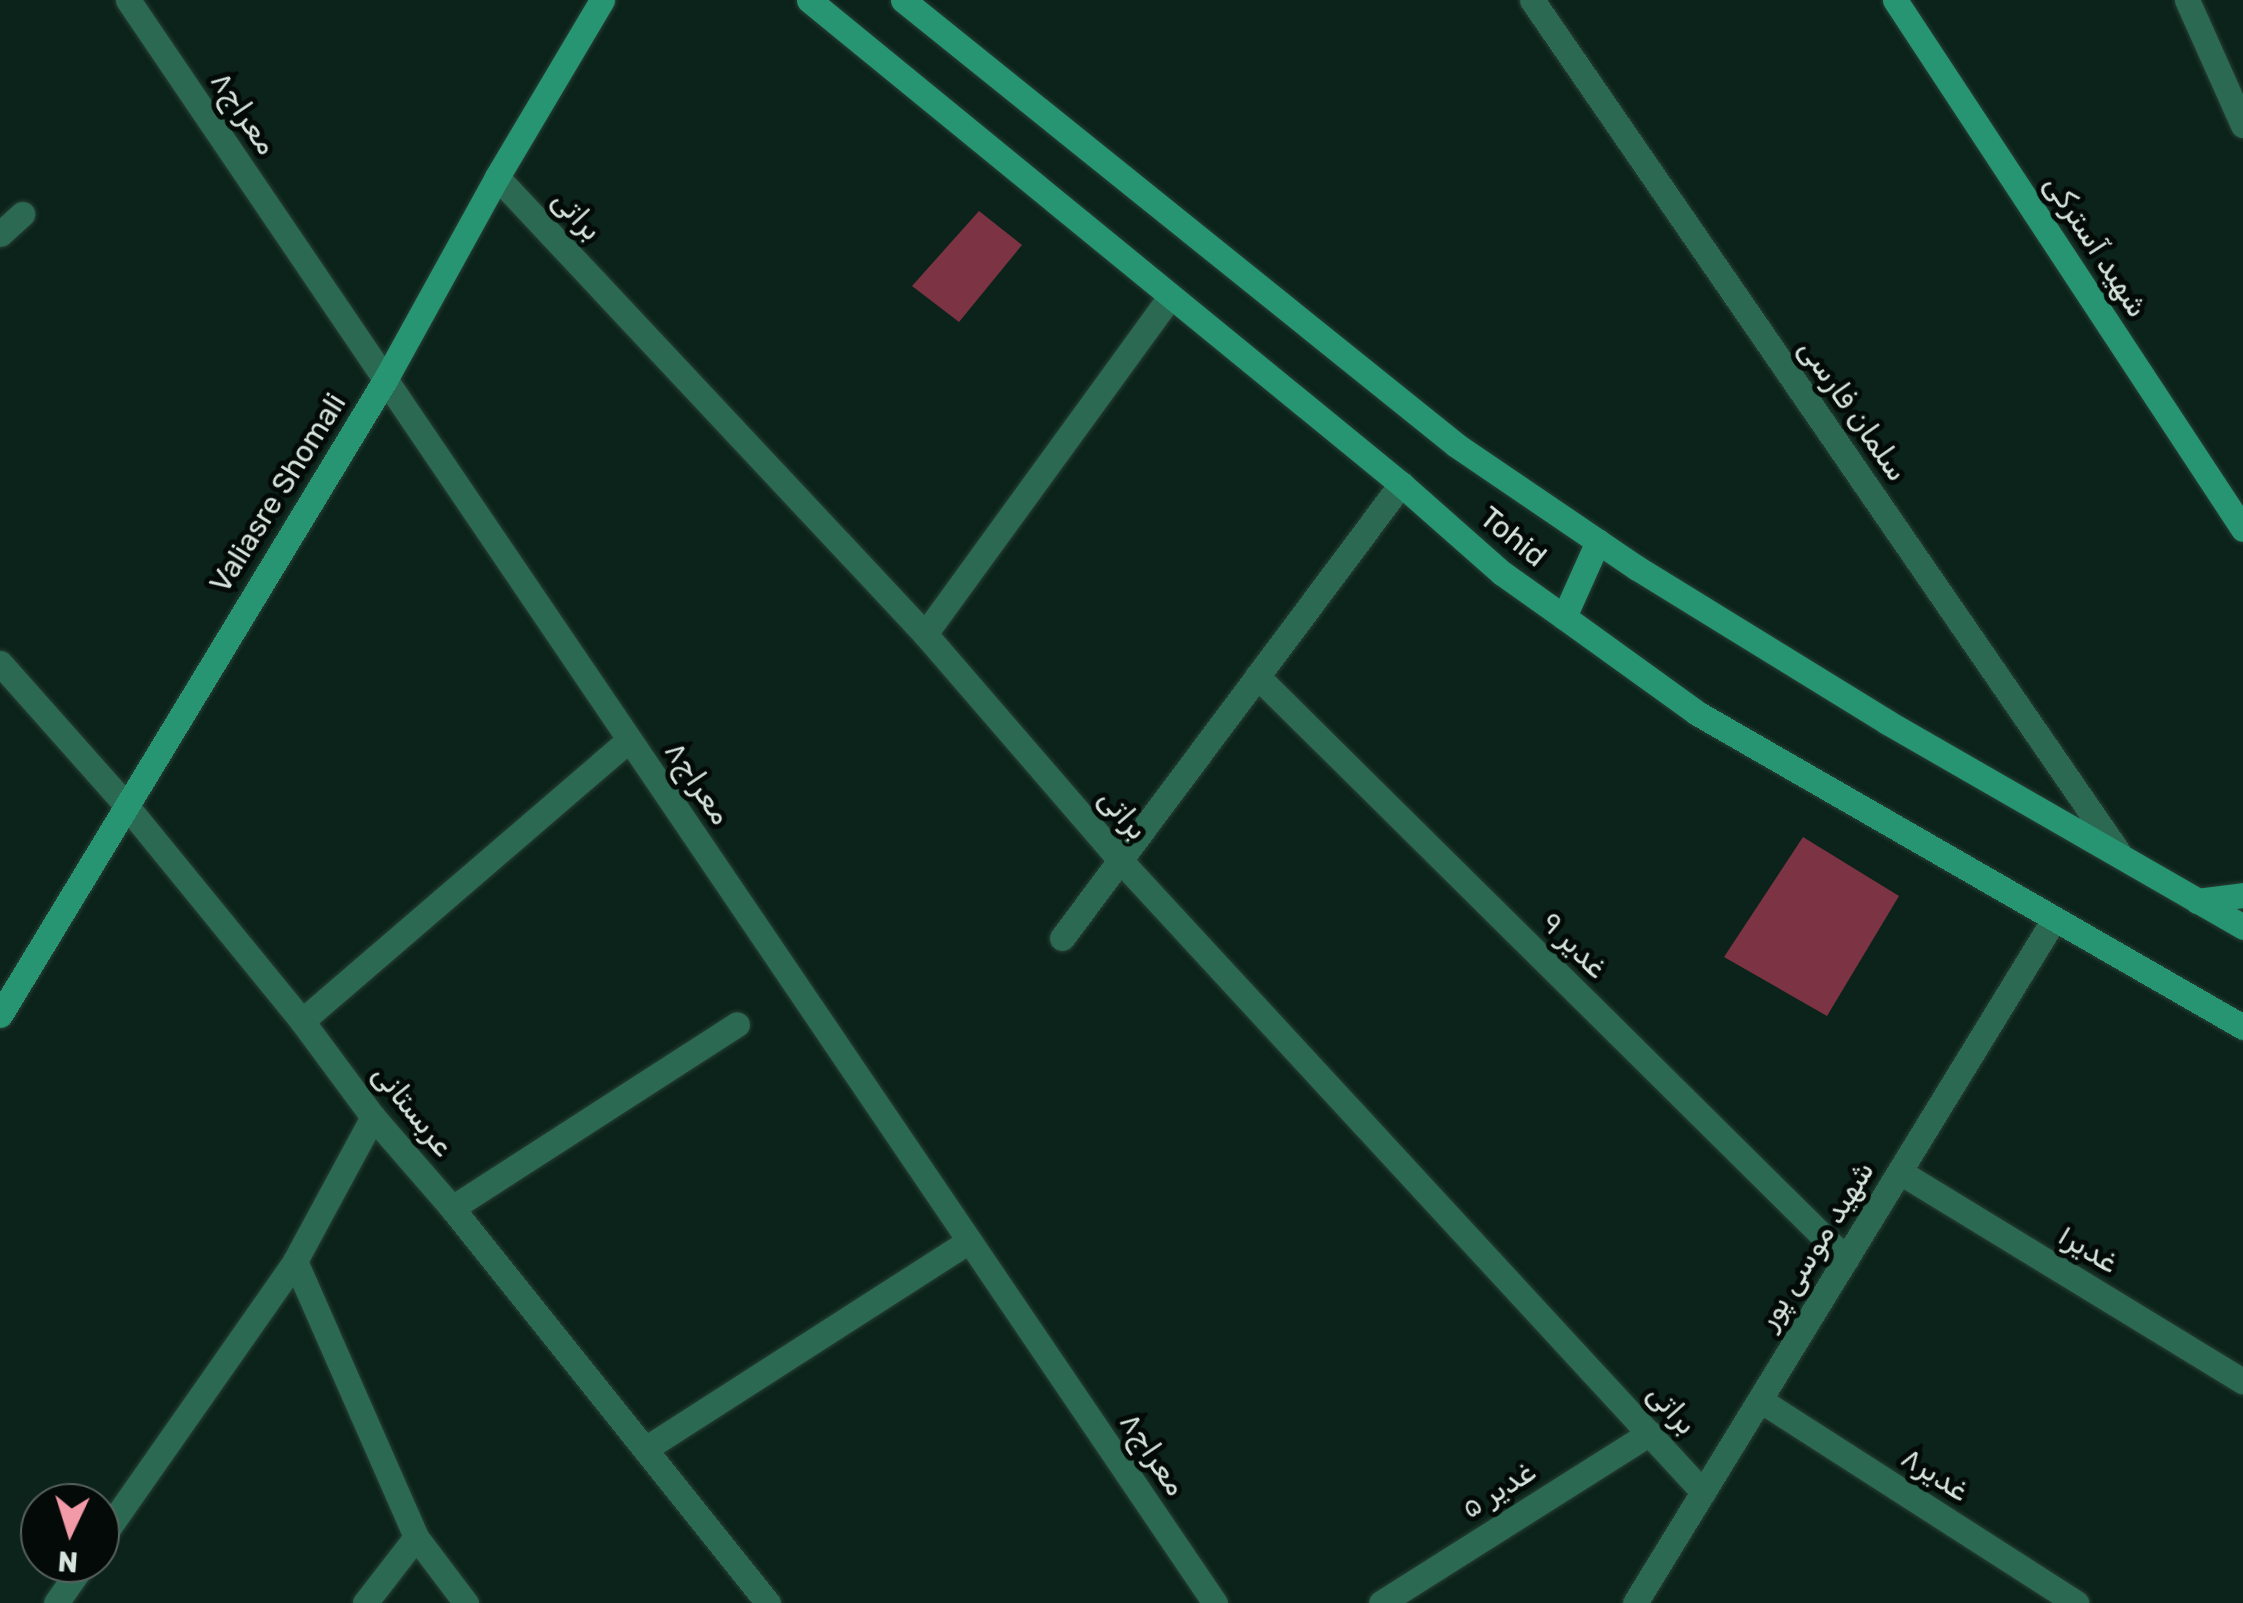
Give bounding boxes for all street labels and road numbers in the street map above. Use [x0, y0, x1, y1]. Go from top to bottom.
street label: معراج۸ [203, 64, 285, 162]
street label: شهید آسترکی [2036, 168, 2156, 324]
street label: براتی [544, 182, 610, 248]
street label: سلمان فارسی [1791, 332, 1915, 488]
street label: Valiasre Shomali [202, 387, 354, 599]
street label: Tohid [1472, 499, 1554, 575]
street label: معراج۸ [657, 734, 739, 832]
street label: براتی [1091, 781, 1155, 847]
street label: غدیر ۹ [1533, 904, 1615, 986]
street label: عربستانی [365, 1056, 461, 1164]
street label: شهید موسی پور [1750, 1154, 1882, 1336]
street label: غدیر۱ [2051, 1217, 2125, 1281]
street label: براتی [1640, 1376, 1704, 1442]
street label: معراج۸ [1112, 1405, 1194, 1503]
street label: غدیر۸ [1894, 1439, 1976, 1509]
street label: غدیر ۵ [1454, 1453, 1542, 1527]

